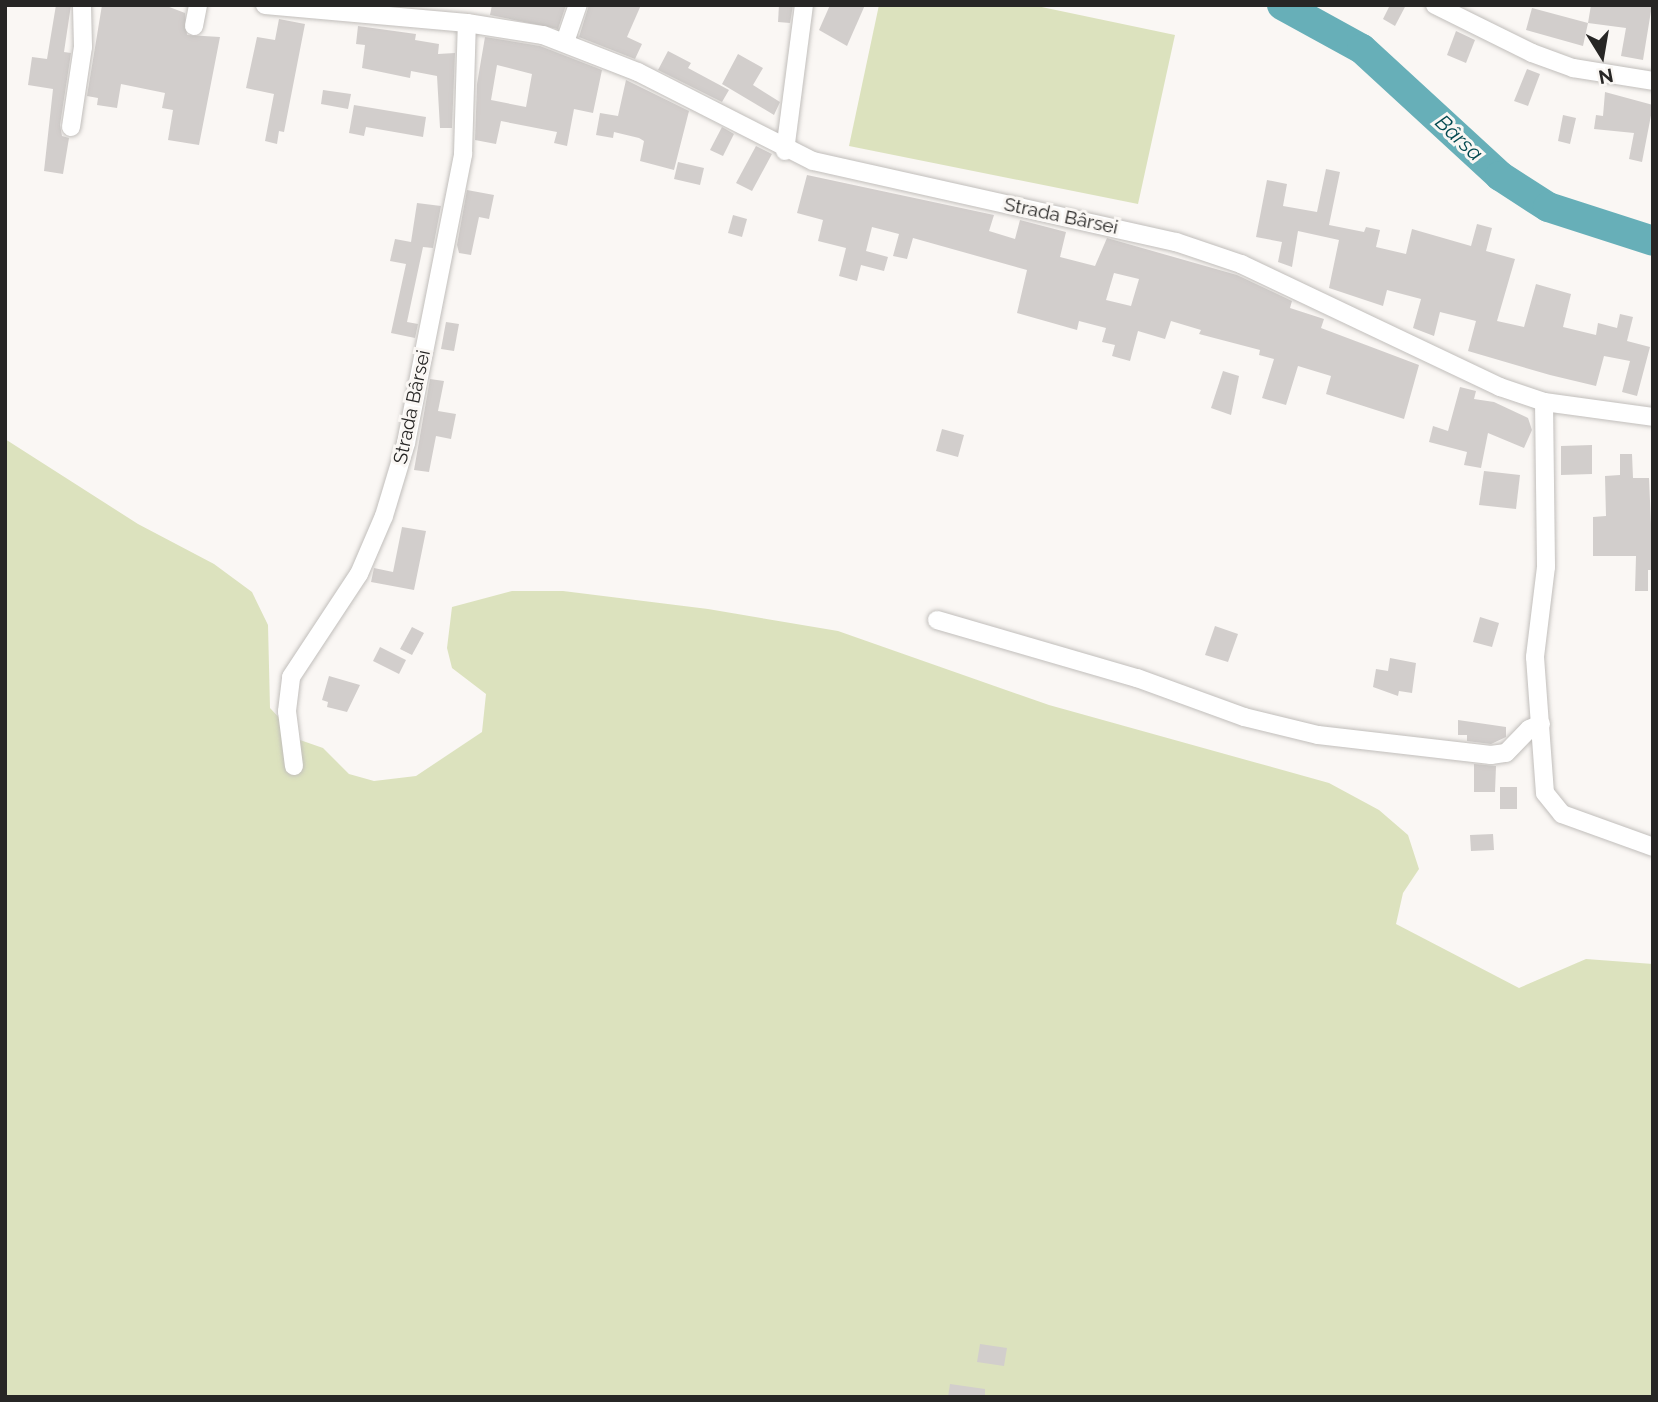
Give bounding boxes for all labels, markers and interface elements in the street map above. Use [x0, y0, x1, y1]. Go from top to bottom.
north arrow [1567, 21, 1637, 91]
text: N [1597, 64, 1615, 89]
water label: Bârsa [1430, 110, 1488, 166]
street label: Strada Bârsei [1002, 193, 1120, 239]
street label: Strada Bârsei [389, 348, 435, 466]

